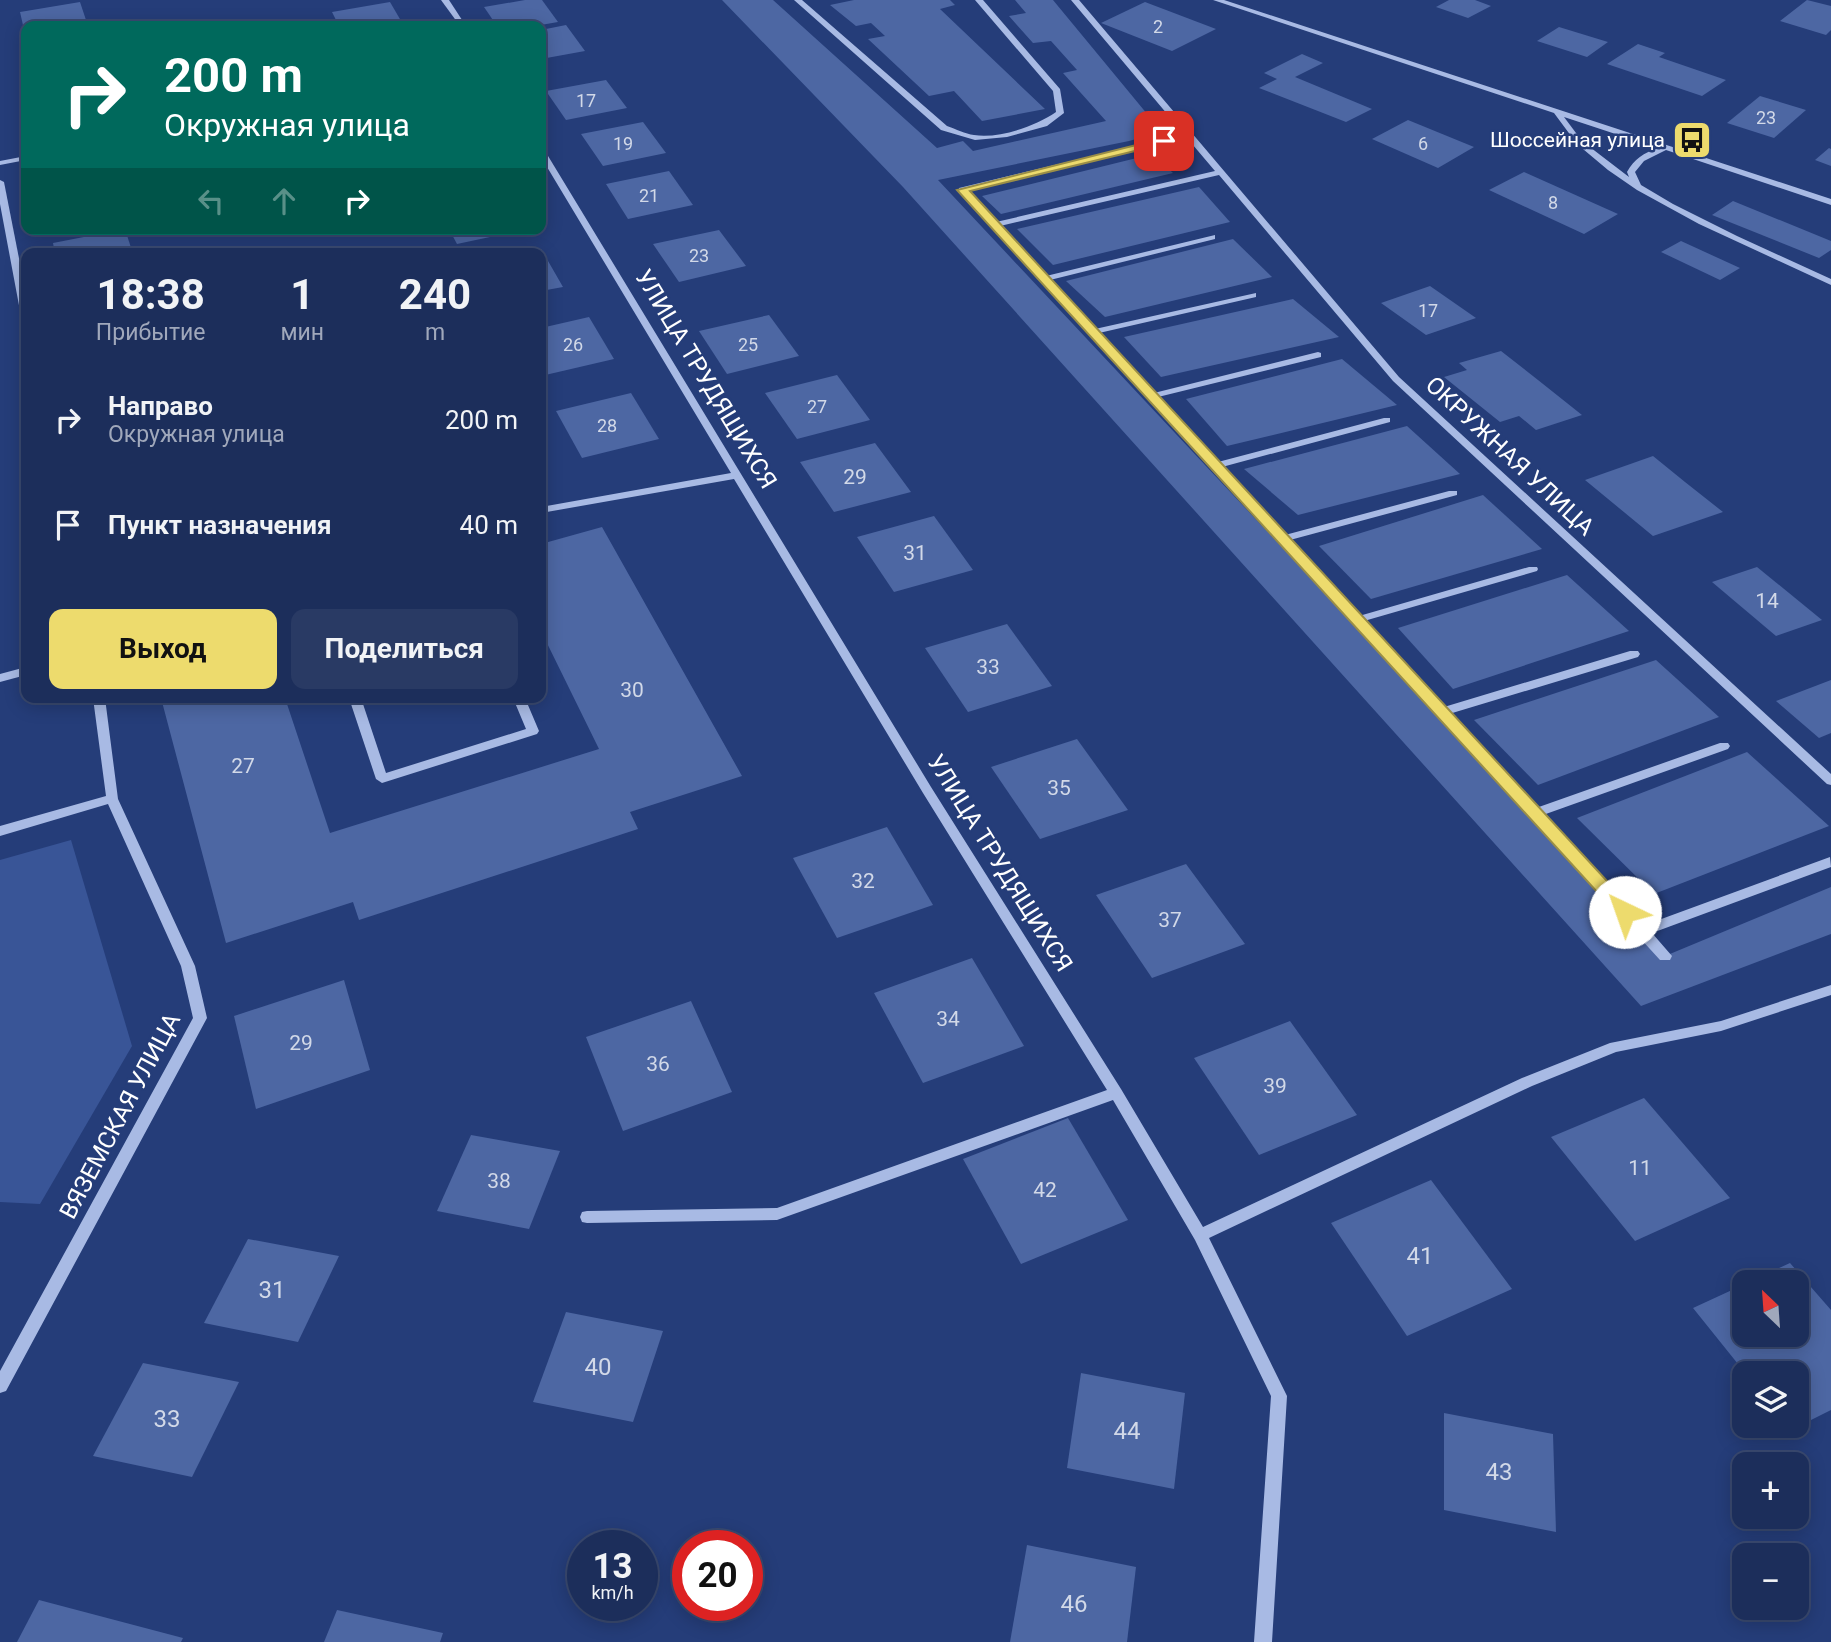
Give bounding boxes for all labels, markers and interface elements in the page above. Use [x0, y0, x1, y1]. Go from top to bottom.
house number: 2 [1153, 16, 1163, 37]
text: 200 m [164, 47, 303, 104]
icon: right [49, 49, 140, 140]
house number: 17 [576, 90, 596, 111]
text: Окружная улица [164, 106, 410, 144]
house number: 23 [1756, 107, 1776, 128]
pin [1134, 111, 1194, 171]
bus stop icon: Шоссейная улица [1671, 119, 1713, 161]
icon: arrive [1145, 122, 1183, 160]
place label: Шоссейная улица [1490, 128, 1665, 152]
house number: 19 [613, 133, 633, 154]
house number: 6 [1418, 133, 1428, 154]
icon: left [192, 182, 230, 220]
icon: ahead [265, 182, 303, 220]
icon: right [338, 182, 376, 220]
house number: 21 [639, 185, 659, 206]
house number: 8 [1548, 192, 1558, 213]
house number: 23 [689, 245, 709, 266]
street label: УЛИЦА ТРУДЯЩИХСЯ [629, 264, 783, 494]
text: 18:38 [97, 270, 205, 319]
text: 1 [290, 270, 314, 319]
text: 240 [399, 270, 471, 319]
house number: 17 [1418, 300, 1438, 321]
text: Прибытие [96, 319, 206, 346]
text: мин [280, 319, 324, 346]
text: m [425, 319, 445, 346]
house number: 26 [563, 334, 583, 355]
house number: 25 [738, 334, 758, 355]
street label: ОКРУЖНАЯ УЛИЦА [1420, 371, 1600, 542]
text: Направо [108, 391, 213, 421]
house number: 27 [807, 396, 827, 417]
icon: right [49, 401, 87, 439]
text: 200 m [445, 405, 518, 435]
house number: 28 [597, 415, 617, 436]
text: Окружная улица [108, 421, 285, 448]
house number: 29 [843, 465, 867, 489]
icon: arrive [49, 506, 87, 544]
text: Пункт назначения [108, 510, 332, 540]
text: 40 m [460, 510, 518, 540]
house number: 31 [903, 541, 927, 565]
house number: 14 [1755, 589, 1779, 613]
button: Выход [49, 609, 277, 689]
button: Поделиться [291, 609, 518, 689]
house number: 33 [976, 655, 1000, 679]
house number: 30 [620, 678, 644, 702]
street label: УЛИЦА ТРУДЯЩИХСЯ [922, 749, 1078, 977]
house number: 27 [231, 754, 255, 778]
house number: 35 [1047, 776, 1071, 800]
house number: 32 [851, 869, 875, 893]
position arrow [1588, 875, 1662, 949]
house number: 37 [1158, 908, 1182, 932]
house number: 34 [936, 1007, 960, 1031]
street label: ВЯЗЕМСКАЯ УЛИЦА [54, 1008, 186, 1224]
house number: 29 [289, 1031, 313, 1055]
house number: 36 [646, 1052, 670, 1076]
house number: 39 [1263, 1074, 1287, 1098]
house number: 11 [1628, 1156, 1652, 1180]
house number: 38 [487, 1169, 511, 1193]
house number: 42 [1033, 1178, 1057, 1202]
house number: 41 [1407, 1242, 1433, 1270]
north arrow [1732, 1270, 1810, 1348]
map controls [1732, 1270, 1809, 1620]
house number: 31 [259, 1276, 285, 1304]
house number: 40 [585, 1353, 611, 1381]
button: layers [1732, 1361, 1809, 1438]
house number: 33 [154, 1405, 180, 1433]
house number: 44 [1114, 1417, 1140, 1445]
button: + [1732, 1452, 1809, 1529]
house number: 43 [1486, 1458, 1512, 1486]
speed limit sign: 20 [672, 1530, 763, 1621]
button: − [1732, 1543, 1809, 1620]
text: 13 [592, 1546, 633, 1587]
text: km/h [591, 1582, 634, 1603]
house number: 46 [1061, 1590, 1087, 1618]

